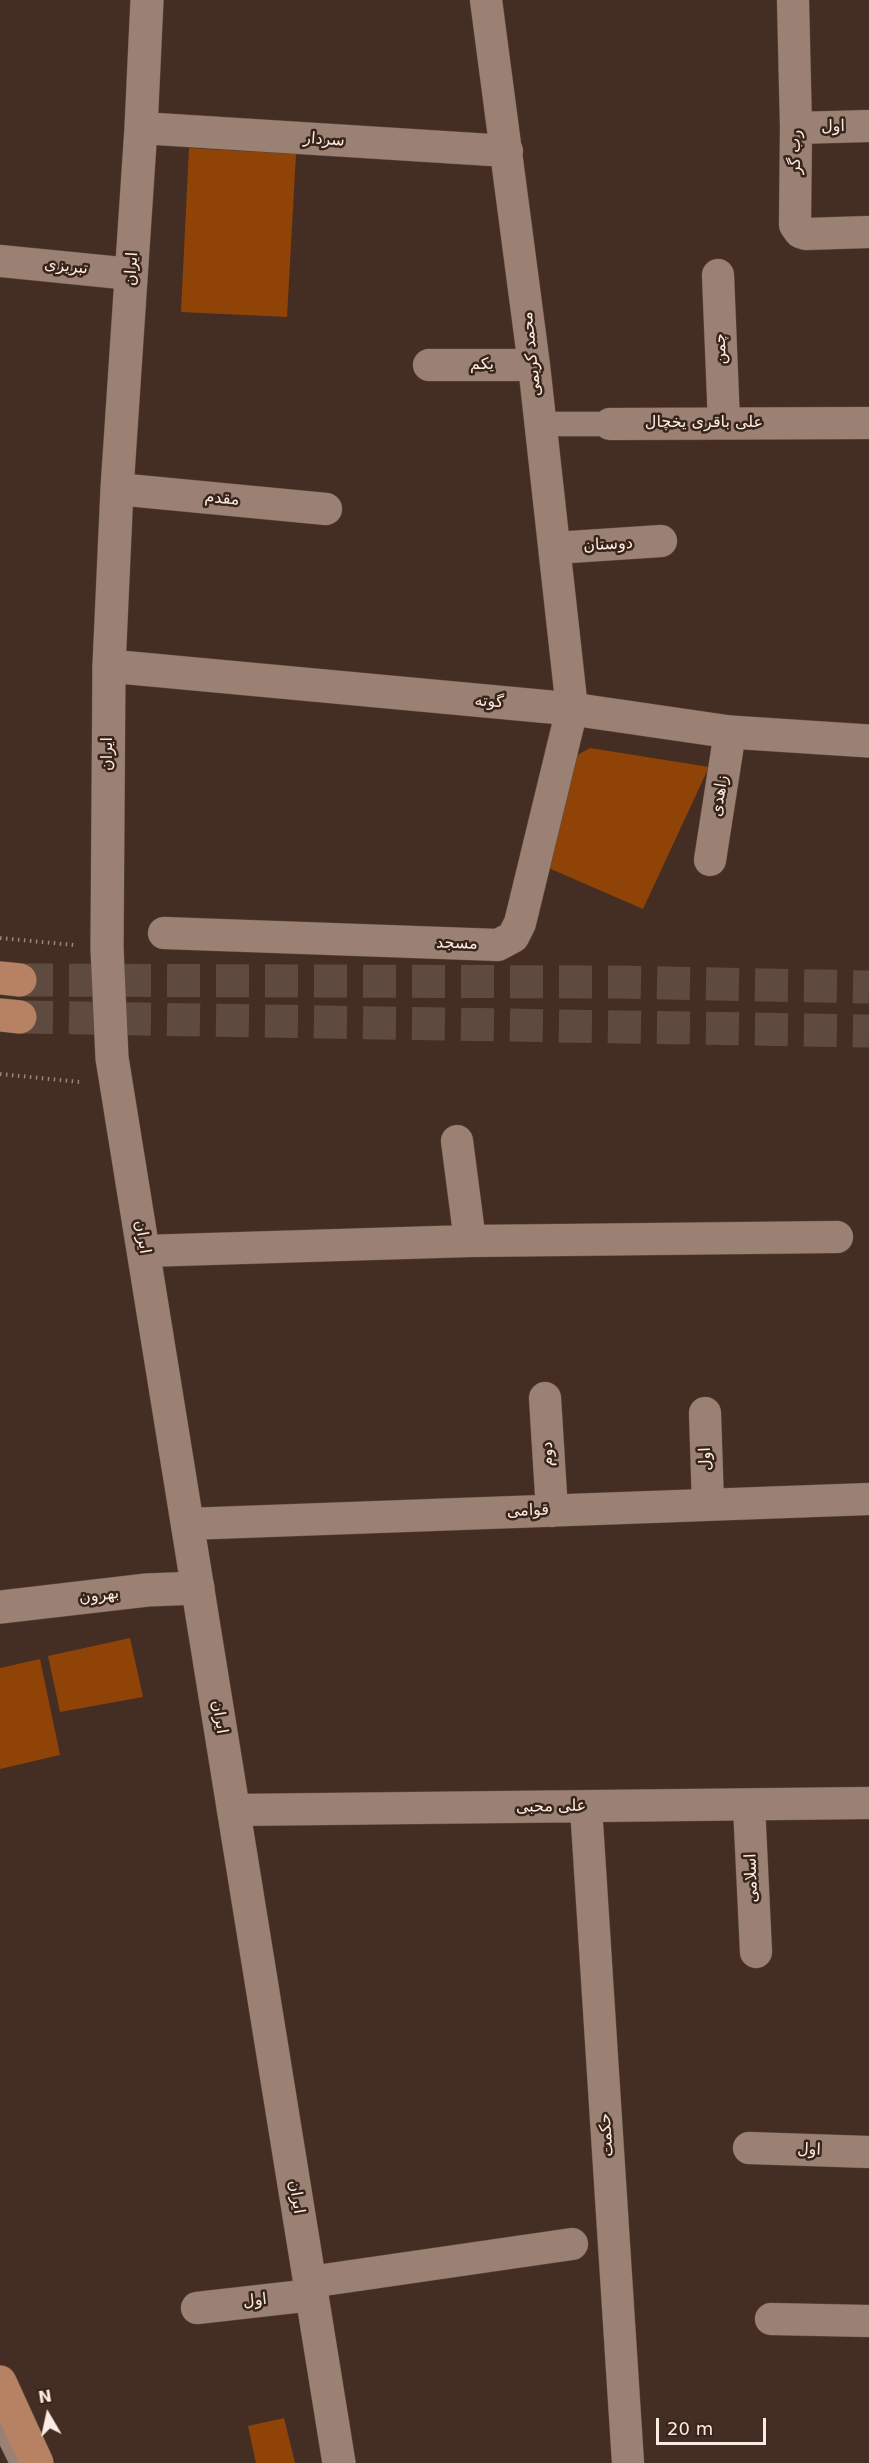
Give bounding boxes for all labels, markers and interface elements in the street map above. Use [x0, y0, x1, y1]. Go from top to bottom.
street label: اول [821, 117, 845, 137]
street label: سردار [303, 129, 345, 151]
street label: رب گر [786, 130, 806, 174]
street label: ایران [121, 251, 143, 287]
street label: تبریزی [43, 255, 89, 279]
street label: محمد کریمی [518, 311, 546, 397]
street label: چمن [711, 333, 731, 365]
street label: یکم [470, 355, 494, 375]
street label: علی باقری یخچال [645, 413, 763, 433]
street label: مقدم [204, 488, 240, 510]
street label: دوستان [583, 534, 633, 556]
street label: گوته [474, 691, 504, 713]
street label: ایران [98, 737, 118, 771]
street label: زاهدی [707, 774, 733, 818]
street label: مسجد [436, 934, 478, 954]
street label: ایران [130, 1219, 154, 1255]
street label: دوم [538, 1441, 558, 1467]
street label: اول [696, 1447, 716, 1471]
street label: قوامی [507, 1501, 549, 1521]
street label: بهرون [78, 1584, 120, 1608]
street label: ایران [207, 1699, 231, 1735]
street label: علی محبی [516, 1797, 586, 1817]
street label: اسلامی [742, 1853, 762, 1903]
street label: حکمت [596, 2113, 618, 2157]
street label: اول [797, 2140, 821, 2160]
street label: ایران [284, 2179, 308, 2215]
street label: اول [242, 2290, 268, 2312]
north arrow [18, 2385, 78, 2445]
text: N [37, 2386, 53, 2407]
scale bar [659, 2406, 768, 2444]
text: 20 m [667, 2418, 713, 2439]

